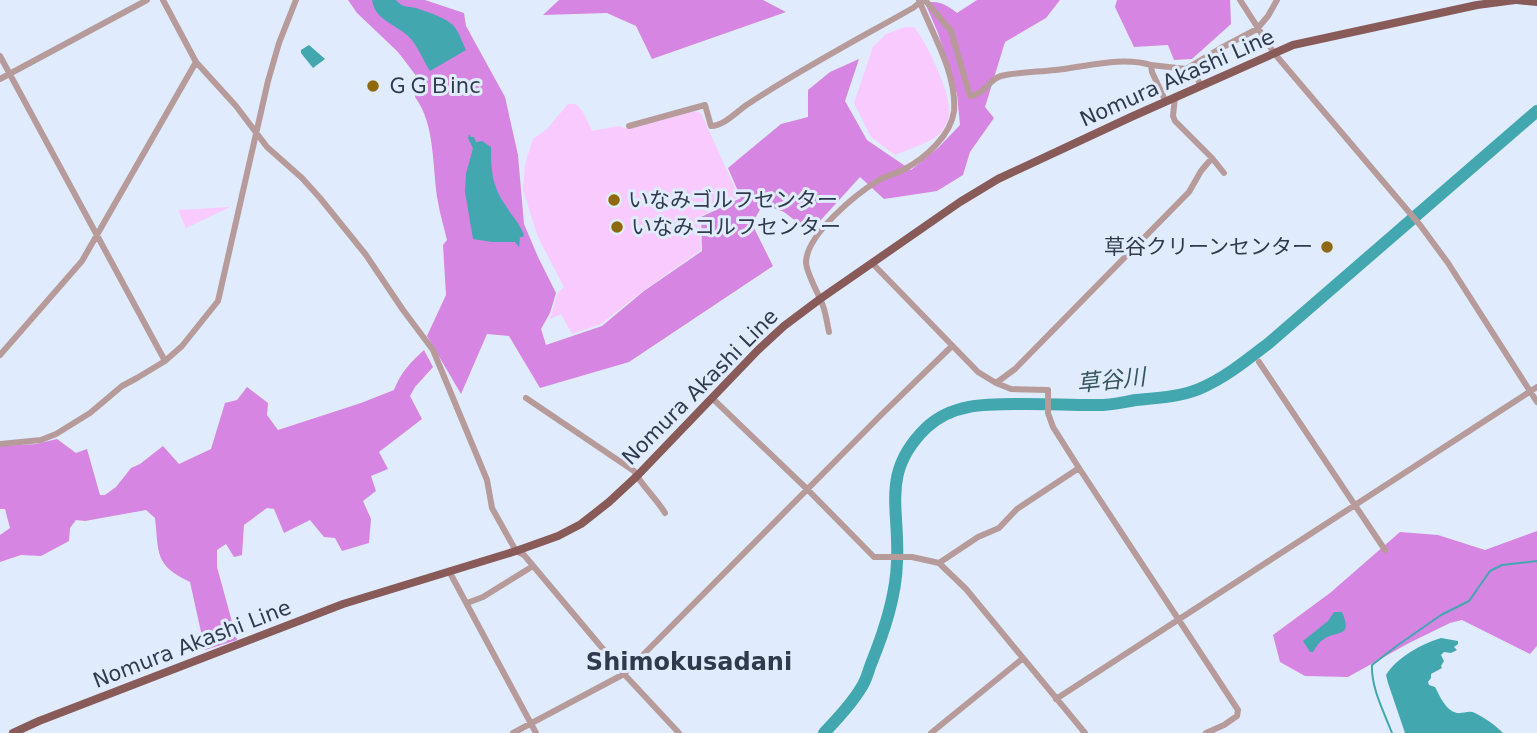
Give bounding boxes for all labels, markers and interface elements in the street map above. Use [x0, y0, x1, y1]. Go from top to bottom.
street label: Nomura Akashi Line [1076, 24, 1278, 132]
place label: ＧＧＢinc [387, 74, 481, 98]
marker: ＧＧＢinc [365, 78, 381, 94]
place label: いなみゴルフセンター [628, 188, 838, 212]
marker: いなみゴルフセンター [606, 192, 622, 208]
place label: いなみコルフセンター [631, 215, 841, 239]
marker: いなみコルフセンター [609, 219, 625, 235]
place label: 草谷クリーンセンター [1104, 235, 1313, 259]
marker: 草谷クリーンセンター [1319, 239, 1335, 255]
street label: Nomura Akashi Line [617, 304, 783, 470]
water label: 草谷川 [1075, 363, 1150, 397]
street label: Nomura Akashi Line [90, 595, 294, 693]
district label: Shimokusadani [586, 648, 792, 676]

